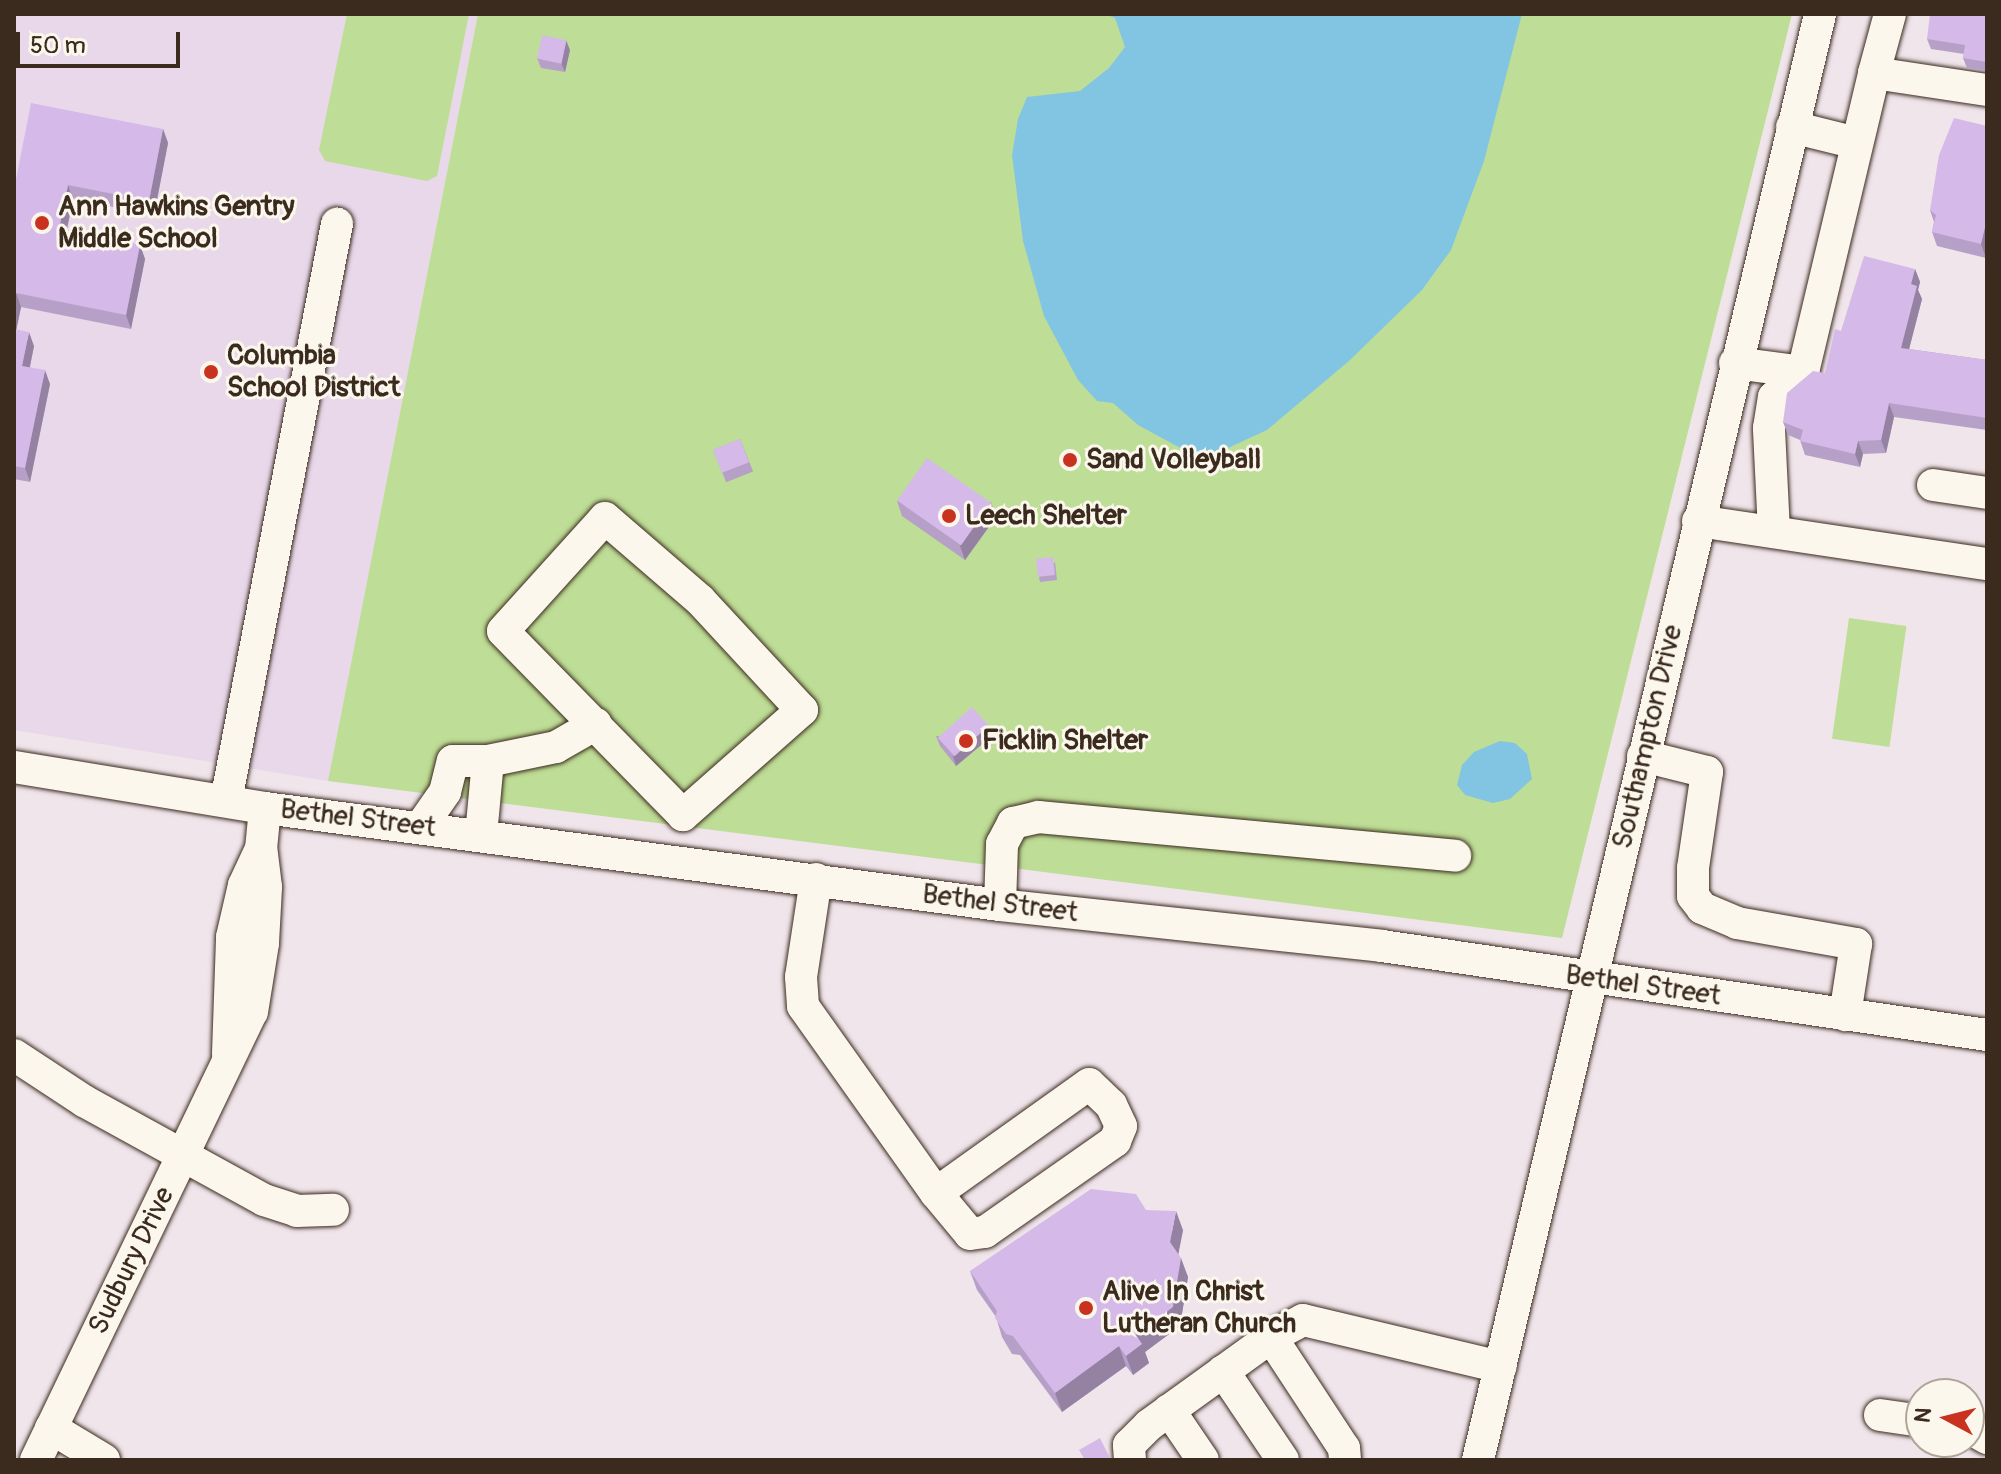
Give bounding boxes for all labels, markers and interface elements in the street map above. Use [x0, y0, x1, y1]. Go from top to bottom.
scale bar [20, 16, 184, 66]
text: 50 m [30, 31, 86, 60]
place label: Ann Hawkins Gentry Middle School [58, 190, 294, 256]
marker: Ann Hawkins Gentry Middle School [33, 214, 51, 232]
place label: Columbia School District [227, 339, 400, 405]
marker: Columbia School District [202, 363, 220, 381]
place label: Sand Volleyball [1086, 443, 1261, 477]
marker: Sand Volleyball [1061, 451, 1079, 469]
place label: Leech Shelter [965, 499, 1127, 533]
marker: Leech Shelter [940, 507, 958, 525]
street label: Southampton Drive [1606, 622, 1690, 852]
place label: Ficklin Shelter [982, 724, 1148, 758]
marker: Ficklin Shelter [957, 732, 975, 750]
street label: Bethel Street [278, 793, 438, 845]
street label: Bethel Street [920, 878, 1080, 930]
street label: Bethel Street [1563, 958, 1723, 1014]
street label: Sudbury Drive [82, 1182, 182, 1340]
place label: Alive In Christ Lutheran Church [1102, 1275, 1296, 1341]
marker: Alive In Christ Lutheran Church [1077, 1299, 1095, 1317]
north arrow [1905, 1378, 1985, 1458]
text: N [1908, 1406, 1938, 1424]

